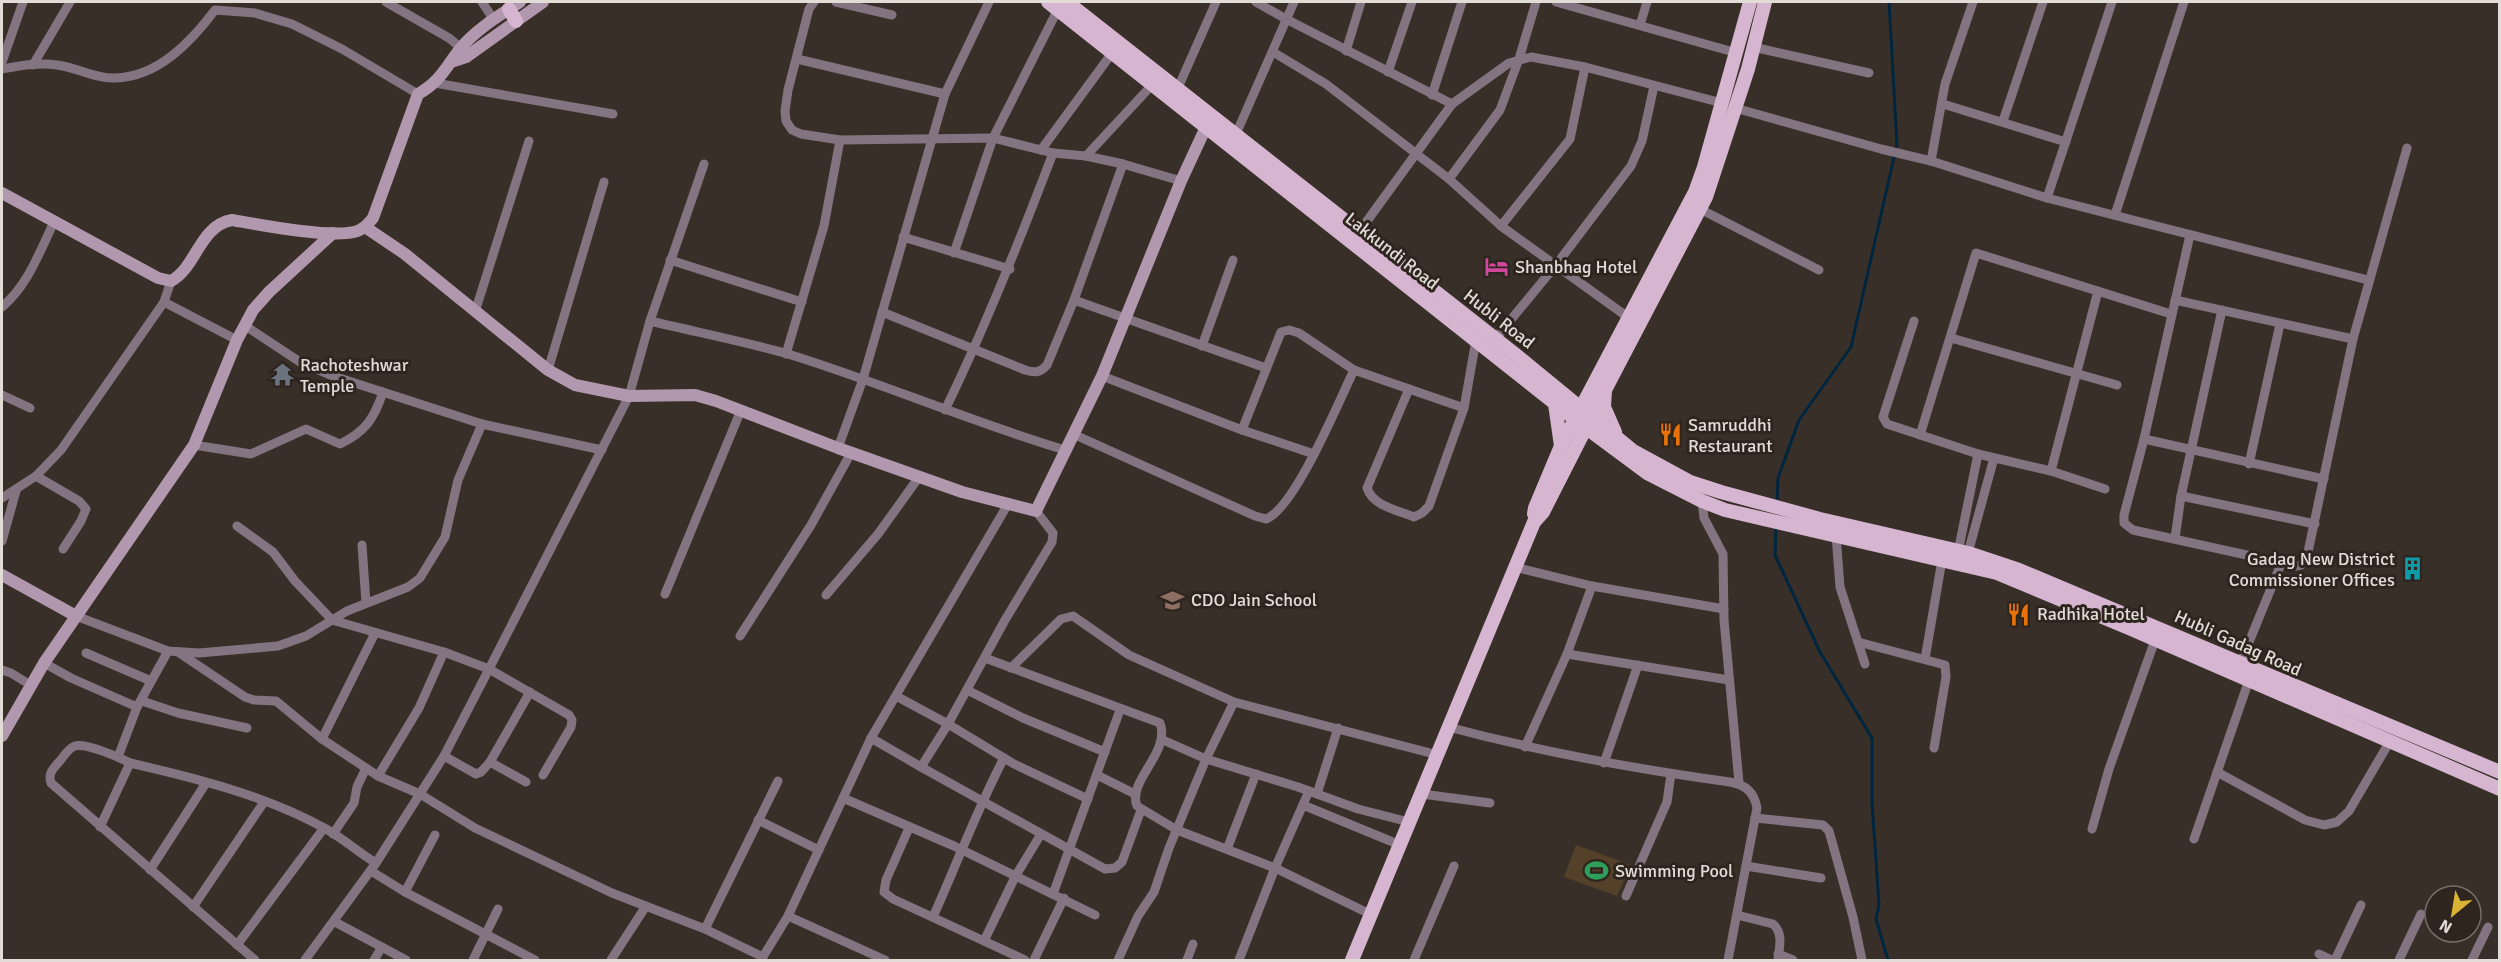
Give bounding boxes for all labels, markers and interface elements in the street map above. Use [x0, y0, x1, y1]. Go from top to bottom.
street label: Lakkundi Road [1341, 208, 1443, 294]
hotel icon: Shanbhag Hotel [1484, 254, 1510, 280]
place label: Shanbhag Hotel [1515, 256, 1637, 278]
street label: Hubli Road [1459, 284, 1539, 354]
place label: Rachoteshwar Temple [300, 354, 409, 397]
temple icon: Rachoteshwar Temple [269, 362, 295, 388]
place label: Samruddhi Restaurant [1688, 414, 1772, 457]
restaurant icon: Samruddhi Restaurant [1657, 422, 1683, 448]
place label: Gadag New District Commissioner Offices [2229, 548, 2395, 591]
building icon: Gadag New District Commissioner Offices [2400, 556, 2426, 582]
school or university icon: CDO Jain School [1160, 587, 1186, 613]
place label: CDO Jain School [1191, 589, 1317, 611]
restaurant icon: Radhika Hotel [2006, 601, 2032, 627]
place label: Radhika Hotel [2037, 603, 2145, 625]
street label: Hubli Gadag Road [2171, 605, 2305, 681]
sports icon: Swimming Pool [1584, 858, 1610, 884]
place label: Swimming Pool [1615, 860, 1733, 882]
north arrow [2423, 884, 2483, 944]
text: N [2436, 915, 2456, 938]

